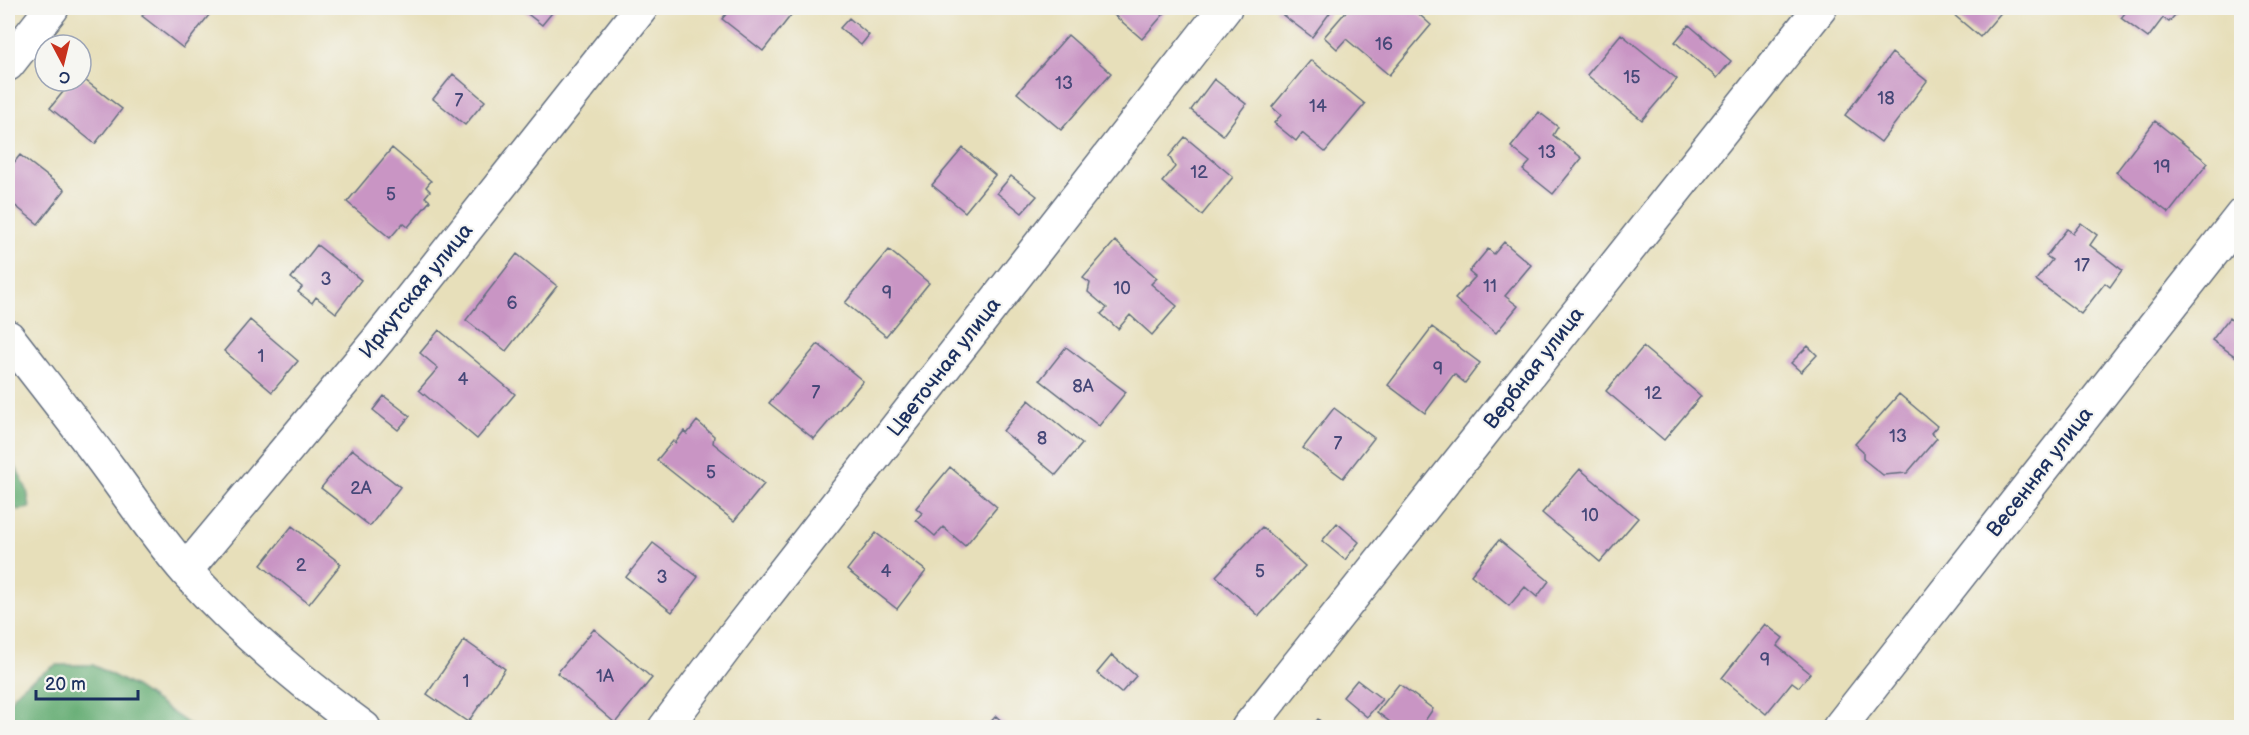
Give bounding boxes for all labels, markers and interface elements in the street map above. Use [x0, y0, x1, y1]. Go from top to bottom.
north arrow [33, 33, 93, 93]
house number: 16 [1375, 34, 1393, 55]
text: С [58, 66, 71, 87]
house number: 15 [1623, 67, 1641, 88]
house number: 13 [1055, 73, 1073, 94]
house number: 18 [1877, 88, 1895, 109]
house number: 7 [455, 90, 464, 111]
house number: 14 [1309, 96, 1327, 117]
house number: 13 [1538, 142, 1556, 163]
house number: 19 [2153, 157, 2171, 178]
house number: 12 [1190, 162, 1208, 183]
house number: 5 [386, 184, 396, 205]
street label: Иркутская улица [354, 218, 478, 364]
house number: 17 [2074, 255, 2090, 276]
house number: 3 [320, 269, 332, 290]
house number: 11 [1483, 276, 1497, 297]
house number: 10 [1113, 278, 1131, 299]
house number: 9 [882, 283, 892, 304]
street label: Цветочная улица [882, 292, 1006, 442]
house number: 6 [507, 293, 518, 314]
street label: Вербная улица [1479, 301, 1590, 434]
house number: 1 [258, 346, 264, 367]
house number: 9 [1433, 359, 1443, 380]
house number: 4 [458, 369, 469, 390]
house number: 8А [1072, 376, 1094, 397]
house number: 7 [812, 382, 821, 403]
house number: 12 [1644, 383, 1662, 404]
street label: Весенняя улица [1982, 402, 2099, 542]
house number: 13 [1889, 426, 1907, 447]
house number: 8 [1037, 428, 1047, 449]
house number: 7 [1334, 433, 1343, 454]
house number: 5 [706, 462, 716, 483]
house number: 2А [350, 478, 372, 499]
house number: 10 [1581, 505, 1599, 526]
house number: 2 [296, 555, 307, 576]
house number: 4 [881, 561, 892, 582]
house number: 5 [1255, 561, 1265, 582]
house number: 3 [656, 567, 668, 588]
house number: 9 [1760, 650, 1770, 671]
scale bar [36, 663, 138, 701]
house number: 1А [596, 666, 614, 687]
house number: 1 [463, 671, 469, 692]
text: 20 m [45, 674, 86, 695]

